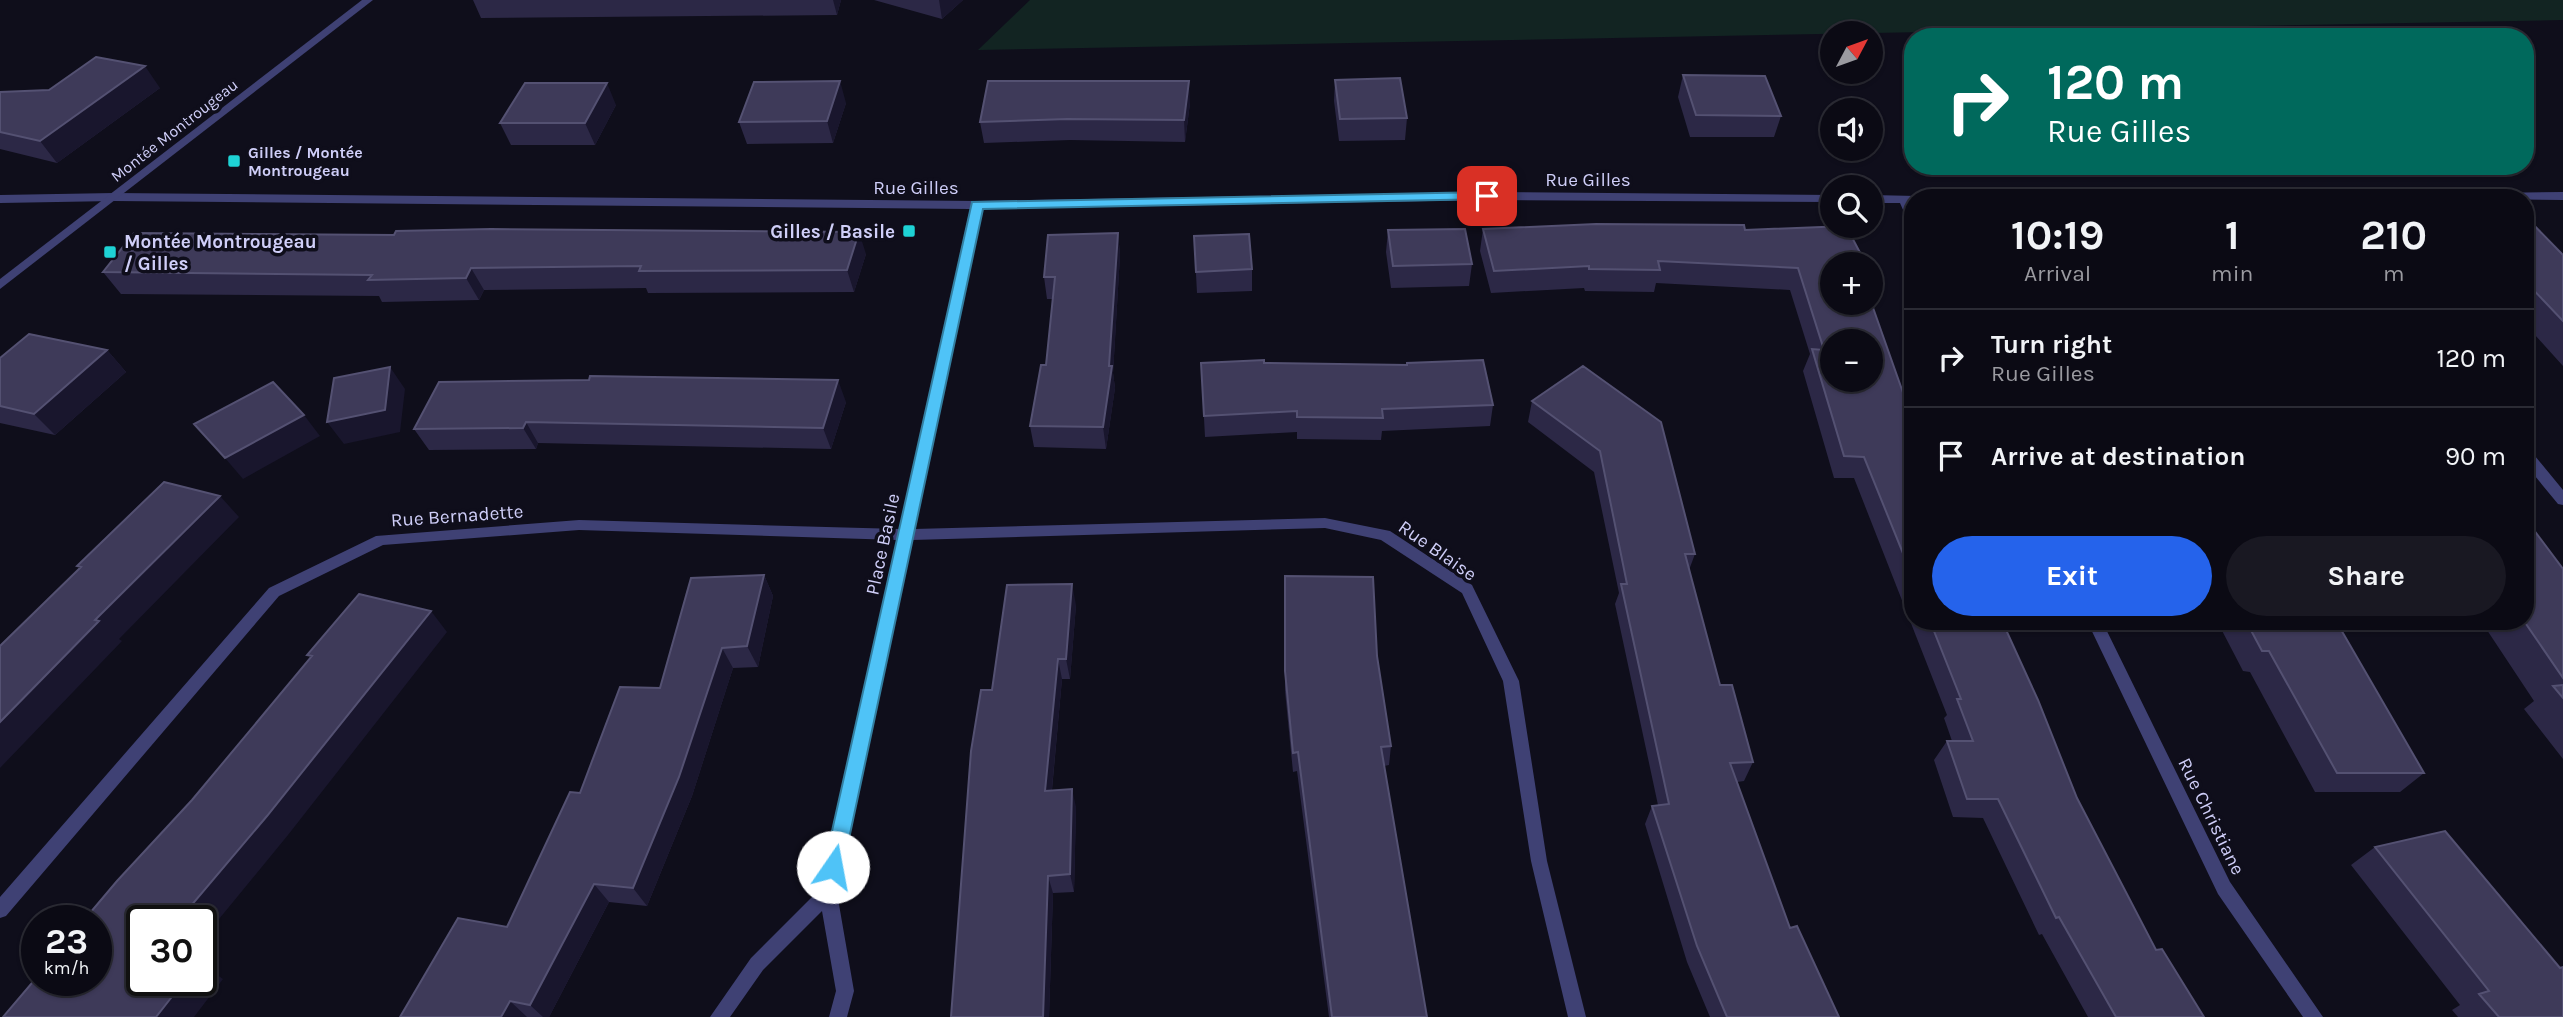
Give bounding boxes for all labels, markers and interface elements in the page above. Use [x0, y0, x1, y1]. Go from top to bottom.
north arrow [1820, 21, 1883, 84]
map controls [1820, 21, 1883, 392]
text: 120 m [2047, 54, 2184, 111]
icon: right [1932, 56, 2023, 147]
street label: Montée Montrougeau [107, 75, 242, 186]
button: sound [1820, 98, 1883, 161]
text: Rue Gilles [2047, 113, 2191, 150]
place label: Gilles / Montée Montrougeau [248, 143, 363, 180]
marker: Gilles / Montée Montrougeau [226, 153, 242, 169]
pin [1457, 166, 1517, 226]
street label: Rue Gilles [1545, 169, 1631, 191]
button: search [1820, 175, 1883, 238]
street label: Rue Gilles [873, 177, 959, 199]
icon: arrive [1468, 177, 1506, 215]
text: 10:19 [2011, 210, 2104, 260]
text: 1 [2225, 210, 2240, 260]
text: 210 [2360, 210, 2427, 260]
place label: Gilles / Basile [770, 221, 895, 243]
marker: Gilles / Basile [901, 223, 917, 239]
place label: Montée Montrougeau / Gilles [124, 231, 317, 275]
marker: Montée Montrougeau / Gilles [102, 244, 118, 260]
button: + [1820, 252, 1883, 315]
text: Arrival [2024, 260, 2091, 287]
text: min [2211, 260, 2253, 287]
text: m [2383, 260, 2404, 287]
button: − [1820, 329, 1883, 392]
text: Turn right [1991, 329, 2112, 360]
icon: right [1932, 339, 1970, 377]
text: 120 m [2436, 343, 2506, 374]
text: Rue Gilles [1991, 360, 2095, 387]
icon: arrive [1932, 437, 1970, 475]
text: Arrive at destination [1991, 441, 2245, 472]
text: 90 m [2445, 441, 2506, 472]
street label: Place Basile [861, 491, 904, 597]
street label: Rue Bernadette [390, 500, 524, 532]
street label: Rue Blaise [1394, 516, 1481, 586]
button: Exit [1932, 536, 2212, 616]
button: Share [2226, 536, 2506, 616]
street label: Rue Christiane [2173, 754, 2249, 879]
position arrow [796, 830, 870, 904]
speed limit sign: 30 [126, 905, 217, 996]
text: 23 [45, 921, 88, 962]
text: km/h [44, 957, 89, 979]

